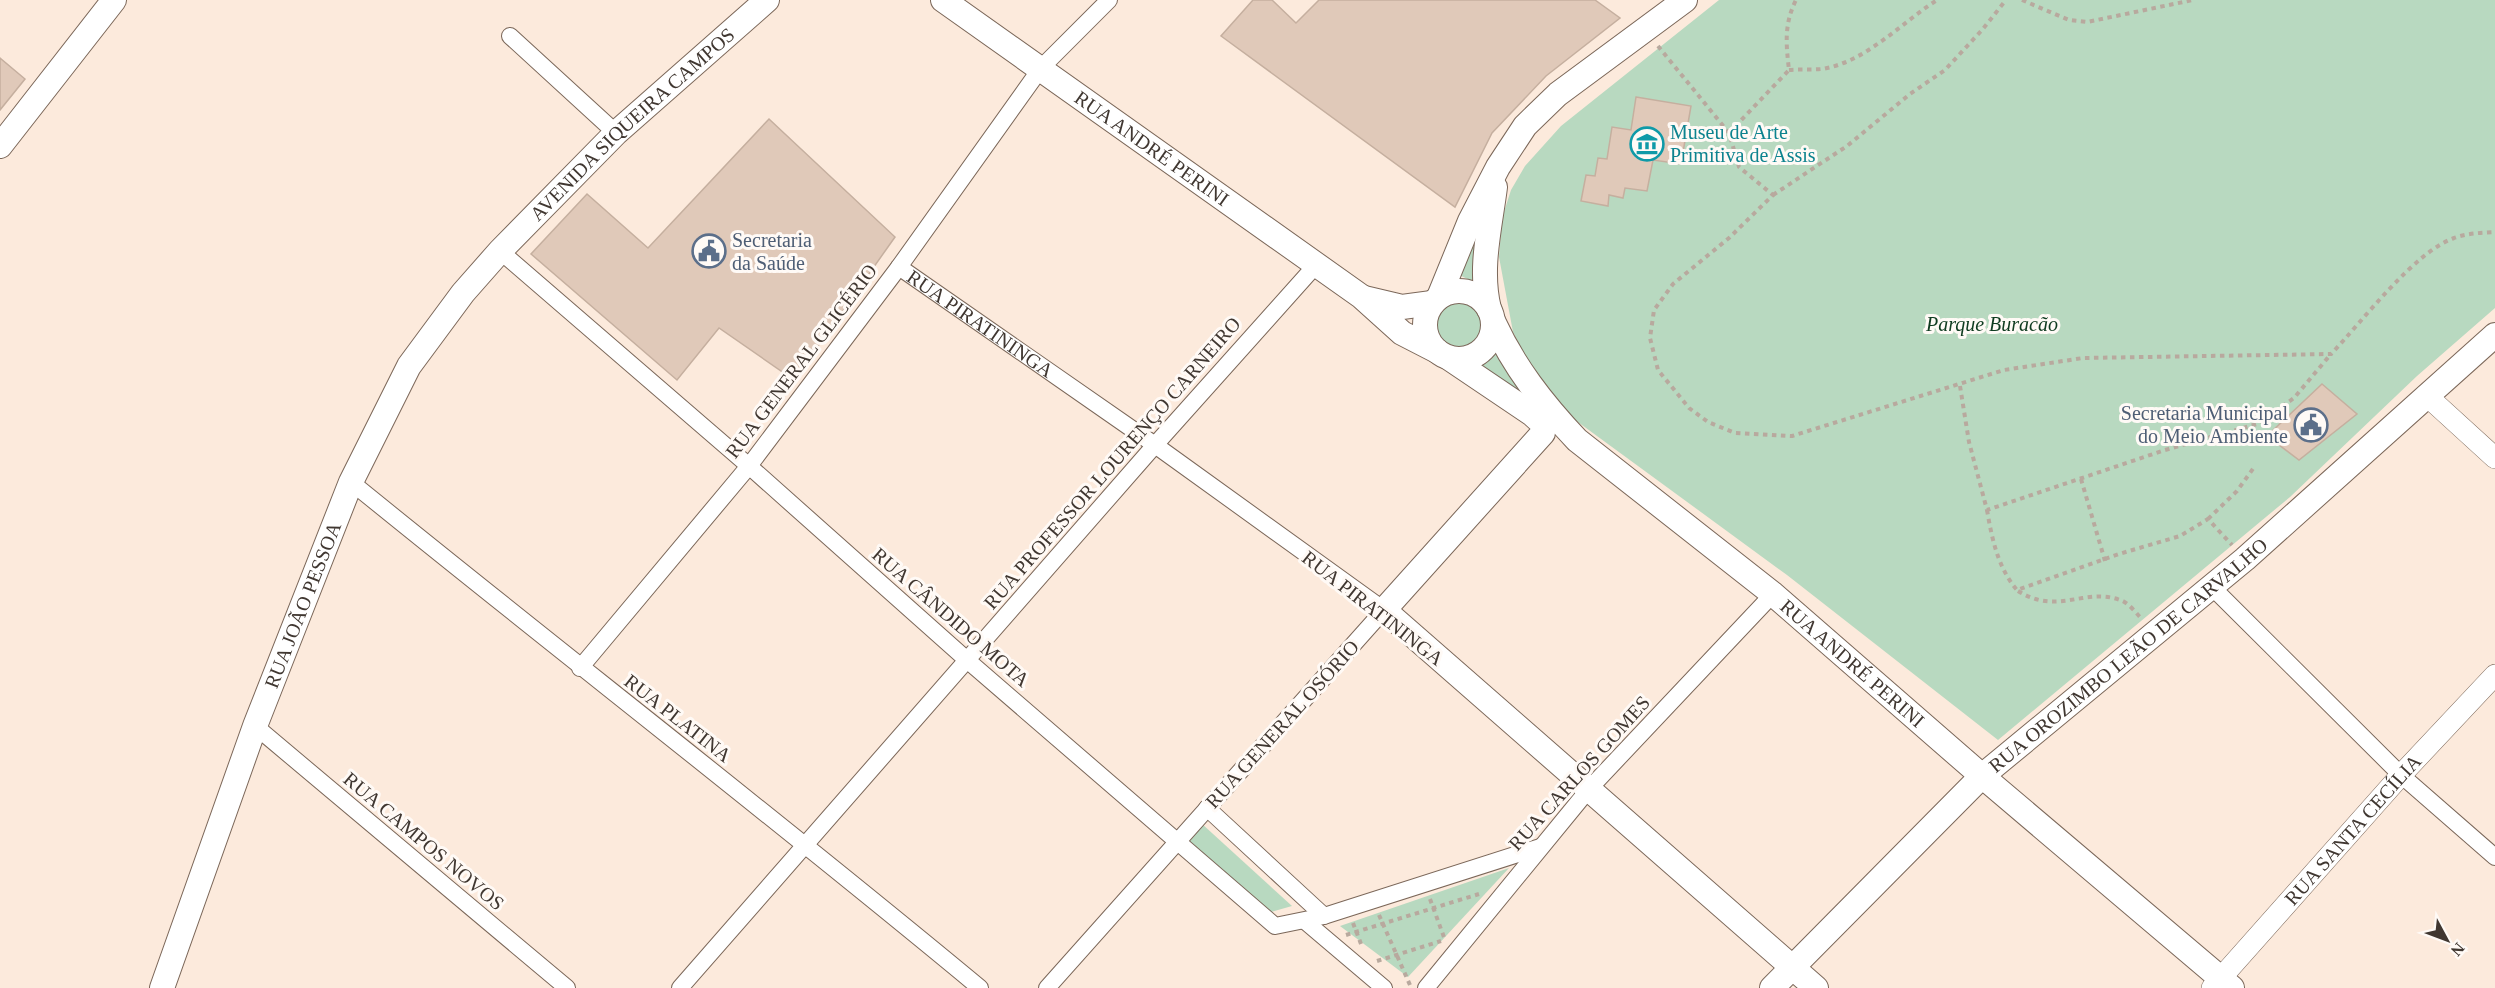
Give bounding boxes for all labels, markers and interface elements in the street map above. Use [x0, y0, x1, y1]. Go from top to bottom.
street label: AVENIDA SIQUEIRA CAMPOS [525, 23, 739, 225]
street label: RUA ANDRÉ PERINI [1071, 86, 1233, 210]
place label: Museu de Arte Primitiva de Assis [1670, 121, 1816, 166]
museum icon: Museu de Arte Primitiva de Assis [1629, 126, 1665, 162]
place label: Secretaria da Saúde [732, 229, 812, 274]
public building icon: Secretaria da Saúde [691, 233, 727, 269]
street label: RUA GENERAL GLICÉRIO [721, 260, 881, 462]
street label: RUA PIRATININGA [903, 265, 1058, 382]
street label: RUA PROFESSOR LOURENÇO CARNEIRO [979, 313, 1246, 614]
park label: Parque Buracão [1925, 313, 2058, 336]
place label: Secretaria Municipal do Meio Ambiente [2121, 402, 2288, 447]
public building icon: Secretaria Municipal do Meio Ambiente [2293, 407, 2329, 443]
street label: RUA JOÃO PESSOA [260, 518, 345, 691]
street label: RUA OROZIMBO LEÃO DE CARVALHO [1984, 533, 2272, 777]
street label: RUA CÂNDIDO MOTA [868, 543, 1034, 691]
street label: RUA PIRATININGA [1298, 546, 1448, 670]
street label: RUA ANDRÉ PERINI [1776, 595, 1929, 732]
street label: RUA GENERAL OSÓRIO [1200, 635, 1363, 812]
street label: RUA PLATINA [620, 669, 736, 767]
street label: RUA CARLOS GOMES [1504, 691, 1654, 855]
street label: RUA SANTA CECÍLIA [2280, 749, 2426, 909]
street label: RUA CAMPOS NOVOS [339, 768, 509, 914]
north arrow [2417, 910, 2477, 970]
text: N [2447, 940, 2468, 960]

